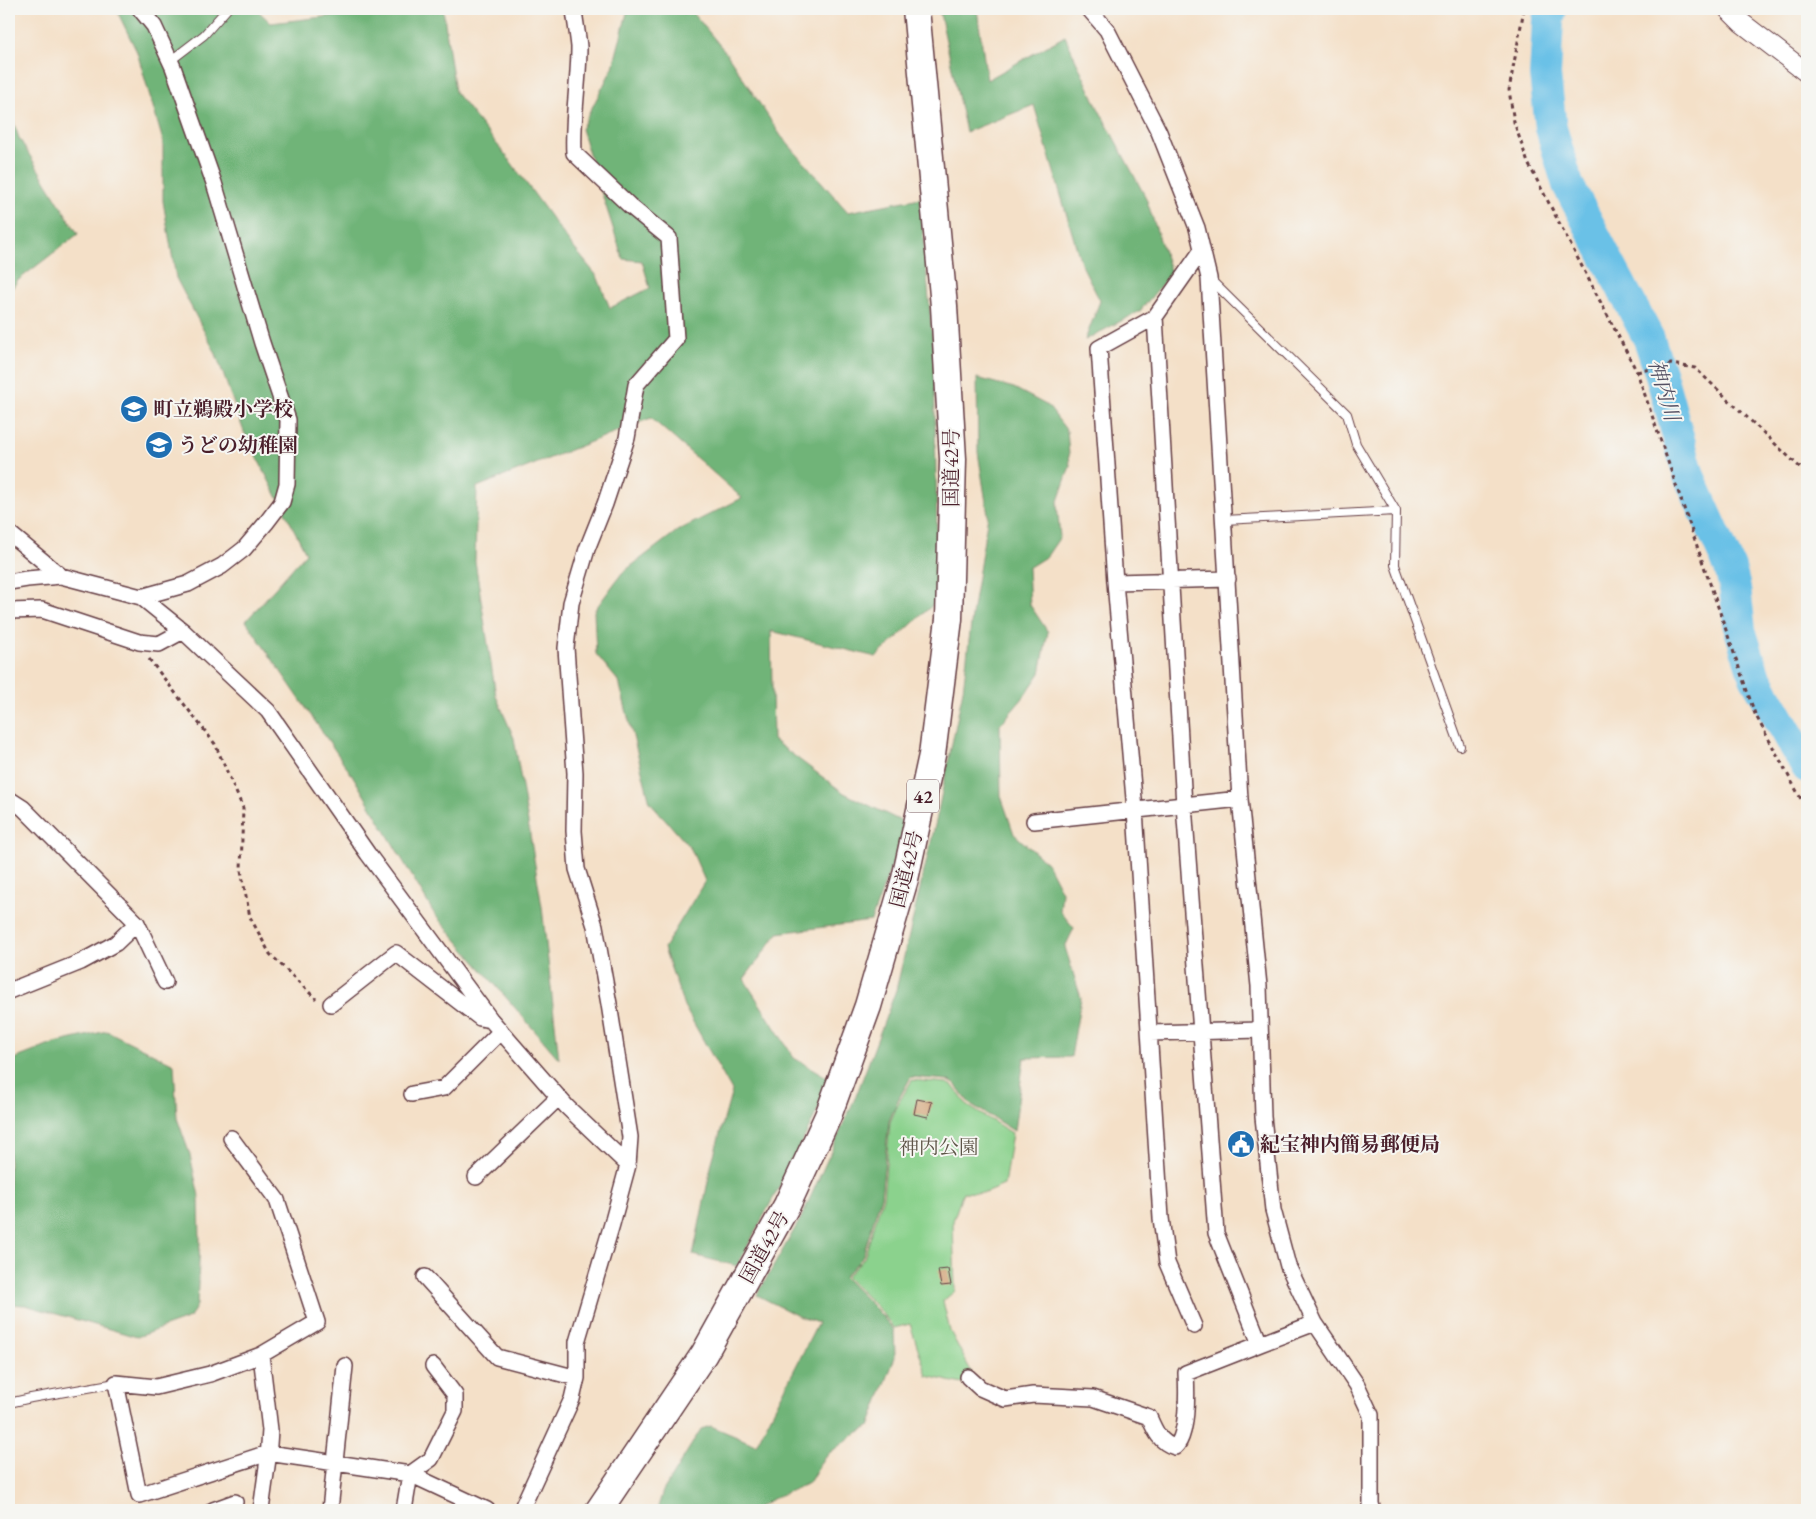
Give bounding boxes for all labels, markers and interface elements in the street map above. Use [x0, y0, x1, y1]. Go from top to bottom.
water label: 神内川 [1643, 356, 1687, 426]
school or university icon: 町立鵜殿小学校 [119, 394, 149, 424]
place label: 町立鵜殿小学校 [153, 396, 293, 422]
street label: 国道42号 [938, 428, 964, 508]
school or university icon: うどの幼稚園 [144, 430, 174, 460]
place label: うどの幼稚園 [178, 432, 298, 458]
road number: 42 [907, 779, 939, 812]
street label: 国道42号 [884, 827, 928, 911]
public building icon: 紀宝神内簡易郵便局 [1226, 1129, 1256, 1159]
place label: 紀宝神内簡易郵便局 [1260, 1131, 1440, 1157]
park label: 神内公園 [899, 1134, 979, 1160]
street label: 国道42号 [733, 1206, 795, 1288]

